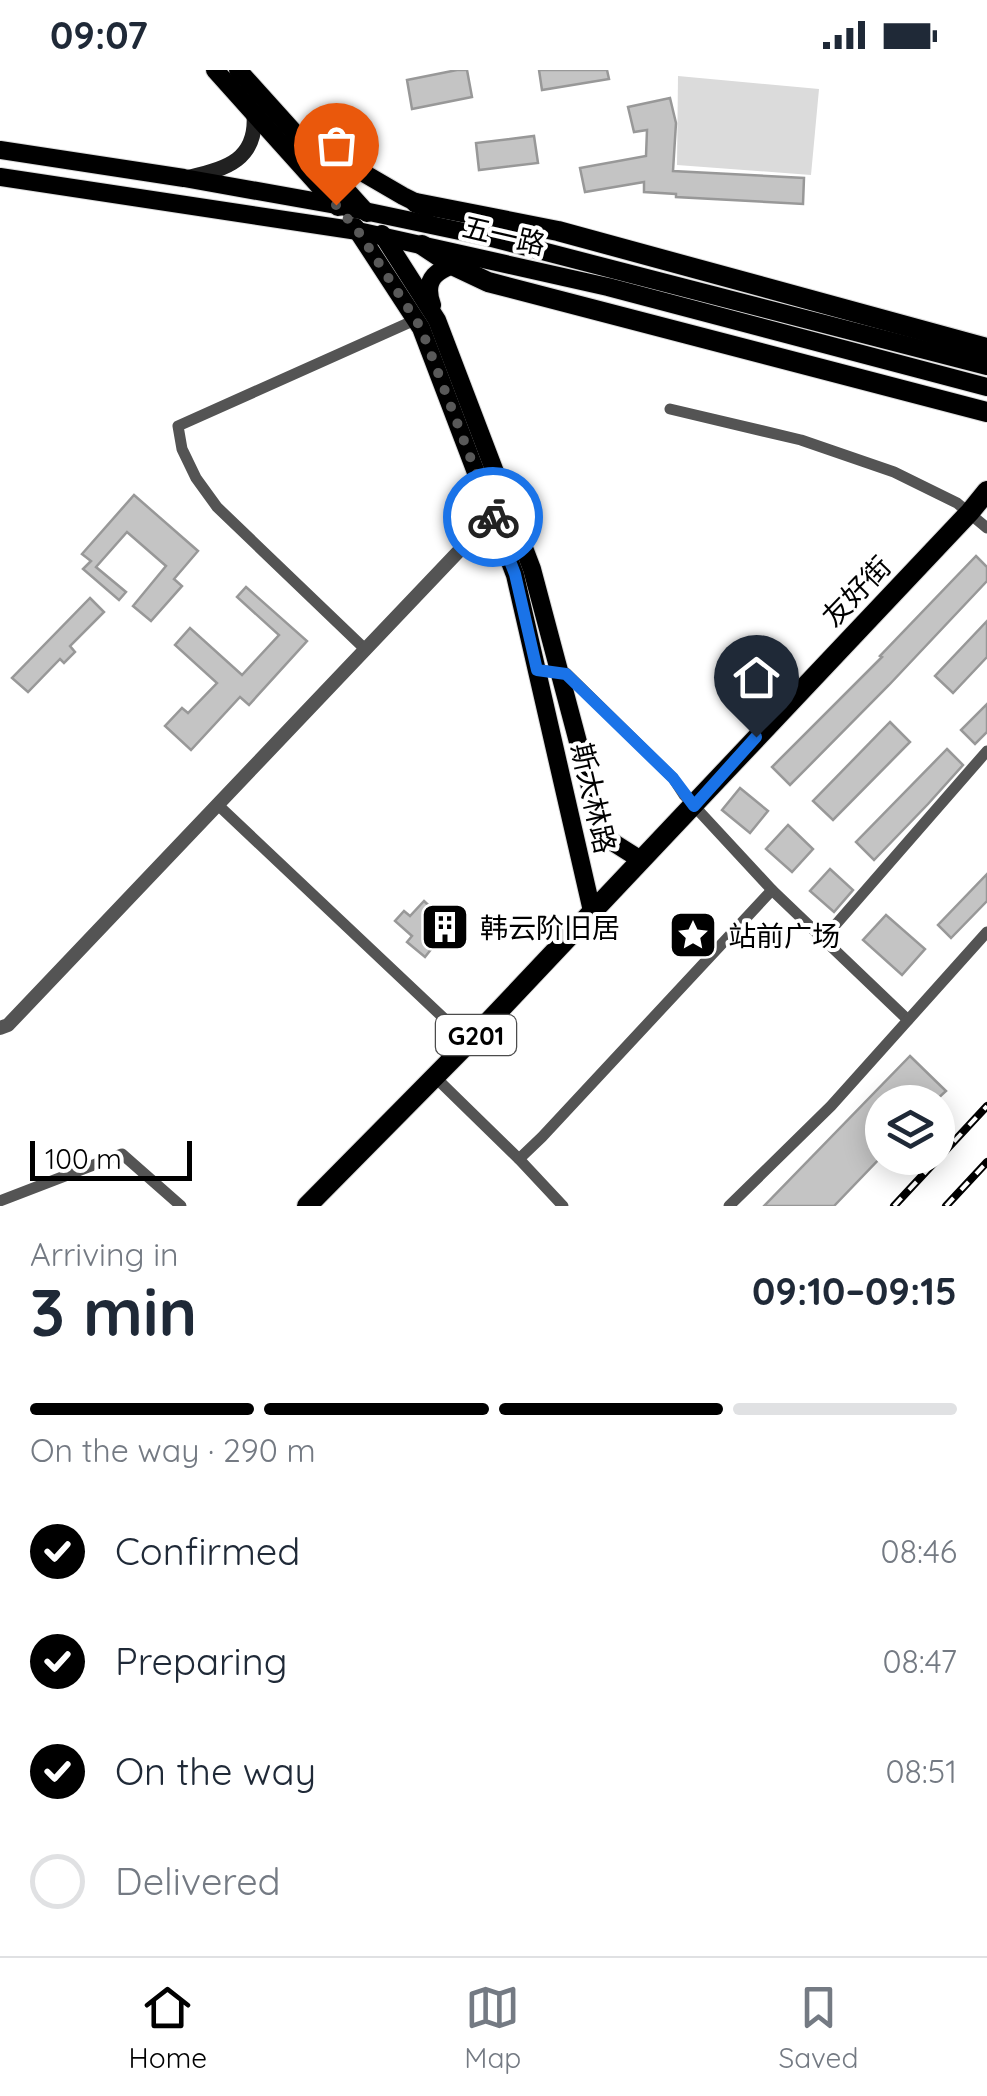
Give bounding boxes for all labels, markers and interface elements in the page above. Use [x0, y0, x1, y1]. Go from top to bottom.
text: 09:07 [50, 11, 148, 59]
pin [294, 103, 379, 206]
icon: bag [309, 118, 364, 173]
street label: 五一路 [459, 208, 549, 262]
courier [443, 467, 543, 567]
icon: bike [466, 490, 521, 545]
street label: 友好街 [814, 549, 898, 633]
pin [714, 635, 799, 738]
icon: home [729, 650, 784, 705]
street label: 斯大林路 [564, 739, 624, 857]
building icon: 韩云阶旧居 [419, 901, 471, 953]
place icon: 站前广场 [667, 909, 719, 961]
place label: 韩云阶旧居 [480, 910, 620, 945]
place label: 站前广场 [728, 918, 840, 953]
road number: G201 [436, 1015, 516, 1055]
map controls [865, 1085, 955, 1175]
button: layers [865, 1085, 955, 1175]
scale bar [30, 1136, 192, 1180]
text: 100 m [45, 1141, 122, 1176]
text: Arriving in [30, 1234, 179, 1274]
text: 09:10–09:15 [752, 1267, 957, 1315]
text: 3 min [30, 1271, 197, 1352]
text: On the way · 290 m [30, 1430, 316, 1470]
icon: check [30, 1524, 85, 1579]
text: Confirmed [115, 1527, 300, 1575]
text: 08:46 [881, 1531, 957, 1571]
icon: check [30, 1634, 85, 1689]
text: Preparing [115, 1637, 287, 1685]
text: 08:47 [882, 1641, 957, 1681]
icon: check [30, 1744, 85, 1799]
text: On the way [115, 1747, 316, 1795]
text: 08:51 [885, 1751, 957, 1791]
text: Delivered [115, 1857, 281, 1905]
tab: Home [129, 1980, 207, 2075]
tab: Map [464, 1980, 521, 2075]
tab: Saved [779, 1980, 858, 2075]

